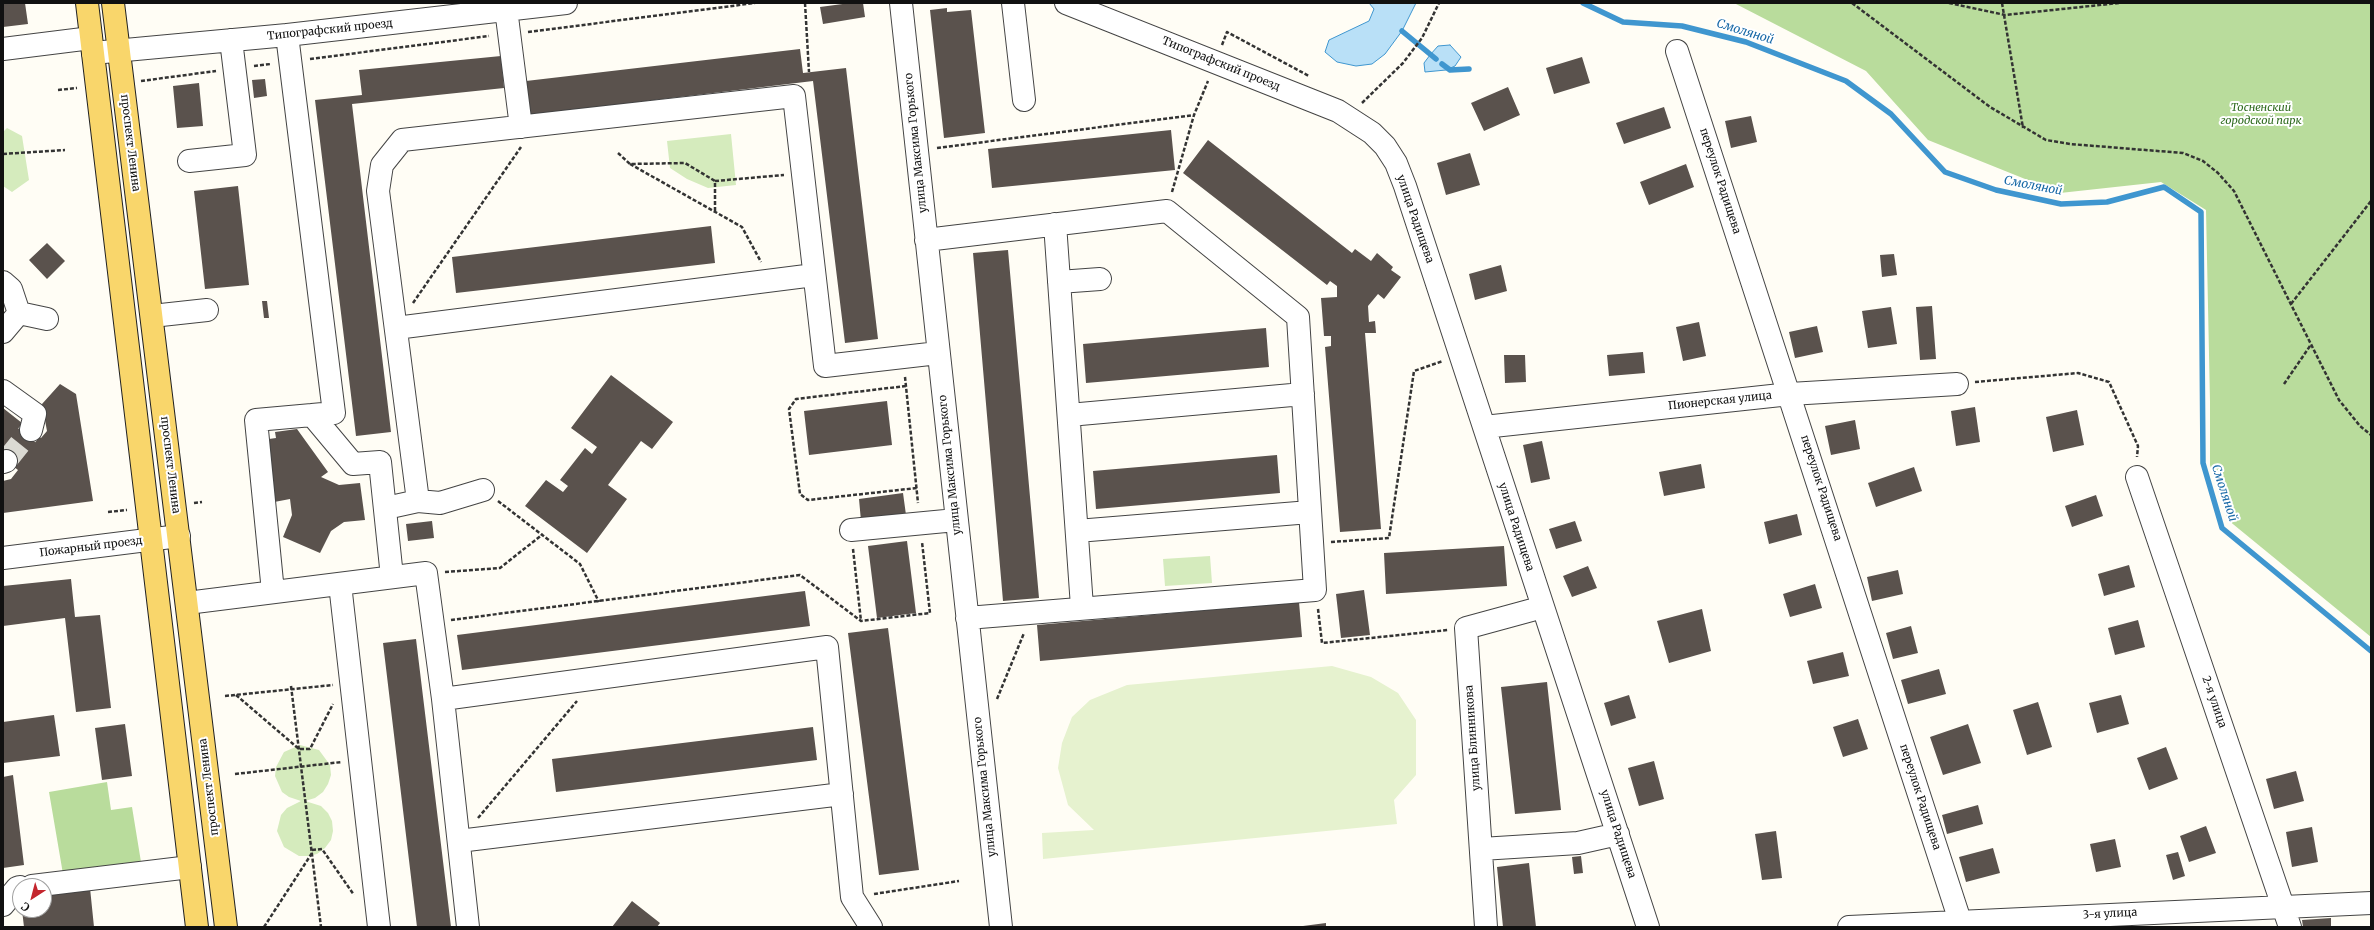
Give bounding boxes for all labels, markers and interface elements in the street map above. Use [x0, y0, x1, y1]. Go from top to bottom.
water label: Смоляной [1715, 16, 1775, 48]
street label: Типографский проезд [266, 17, 394, 43]
street label: Типографский проезд [1160, 34, 1282, 94]
street label: улица Максима Горького [902, 72, 930, 214]
street label: проспект Ленина [117, 94, 143, 192]
park label: Тосненский городской парк [2220, 101, 2302, 127]
street label: переулок Радищева [1697, 126, 1743, 236]
street label: улица Радищева [1394, 173, 1436, 265]
water label: Смоляной [2003, 173, 2063, 199]
street label: Пионерская улица [1668, 389, 1772, 413]
street label: улица Максима Горького [936, 394, 964, 536]
street label: проспект Ленина [157, 416, 183, 514]
street label: переулок Радищева [1798, 433, 1844, 543]
water label: Смоляной [2208, 463, 2240, 523]
street label: улица Радищева [1495, 481, 1537, 573]
street label: Пожарный проезд [39, 534, 143, 560]
street label: 2-я улица [2199, 674, 2229, 730]
street label: улица Блинникова [1463, 685, 1483, 791]
street label: улица Максима Горького [971, 716, 999, 858]
street label: проспект Ленина [196, 738, 222, 836]
street label: переулок Радищева [1897, 742, 1943, 852]
street label: улица Радищева [1597, 788, 1639, 880]
north arrow [12, 878, 52, 918]
text: С [18, 899, 33, 915]
street label: 3-я улица [2082, 906, 2138, 922]

